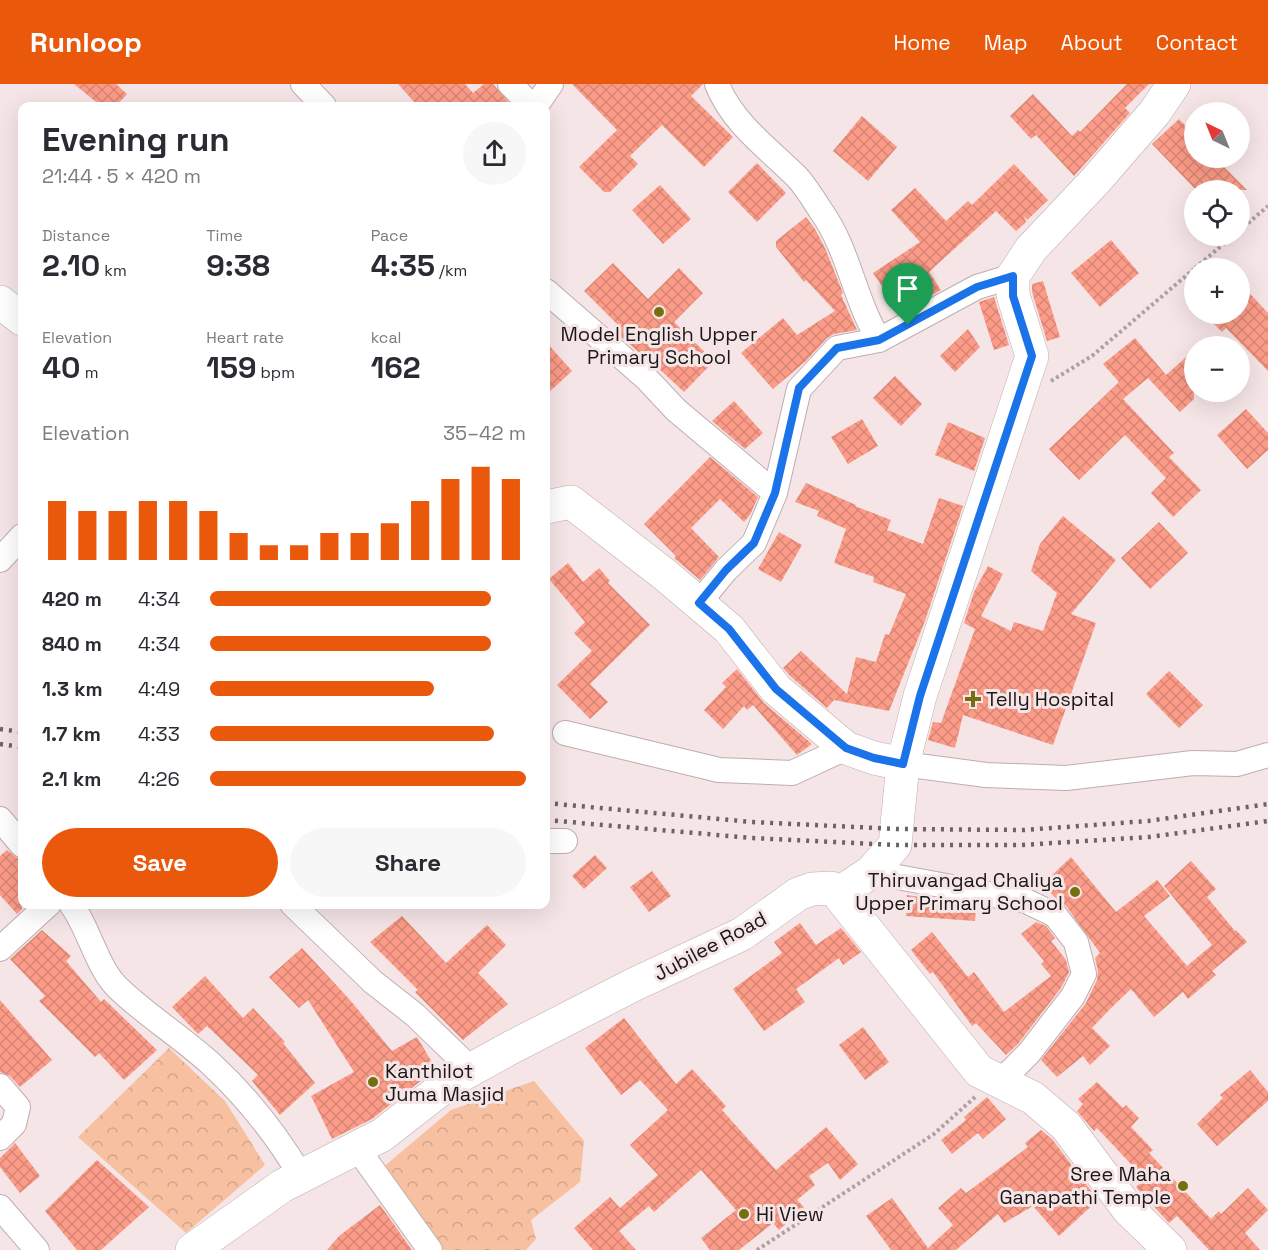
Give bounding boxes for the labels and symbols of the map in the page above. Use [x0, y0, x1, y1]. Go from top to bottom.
north arrow [1184, 102, 1250, 168]
pin [882, 263, 933, 325]
marker: Model English Upper Primary School [652, 305, 666, 319]
place label: Model English Upper Primary School [561, 321, 757, 370]
place label: Telly Hospital [986, 686, 1114, 712]
marker: Telly Hospital [964, 690, 982, 708]
place label: Thiruvangad Chaliya Upper Primary School [855, 867, 1063, 916]
marker: Thiruvangad Chaliya Upper Primary School [1068, 885, 1082, 899]
street label: Jubilee Road [649, 905, 771, 987]
place label: Kanthilot Juma Masjid [385, 1058, 504, 1107]
marker: Kanthilot Juma Masjid [366, 1075, 380, 1089]
place label: Sree Maha Ganapathi Temple [999, 1161, 1171, 1210]
marker: Sree Maha Ganapathi Temple [1176, 1179, 1190, 1193]
place label: Hi View [756, 1201, 824, 1227]
marker: Hi View [737, 1207, 751, 1221]

